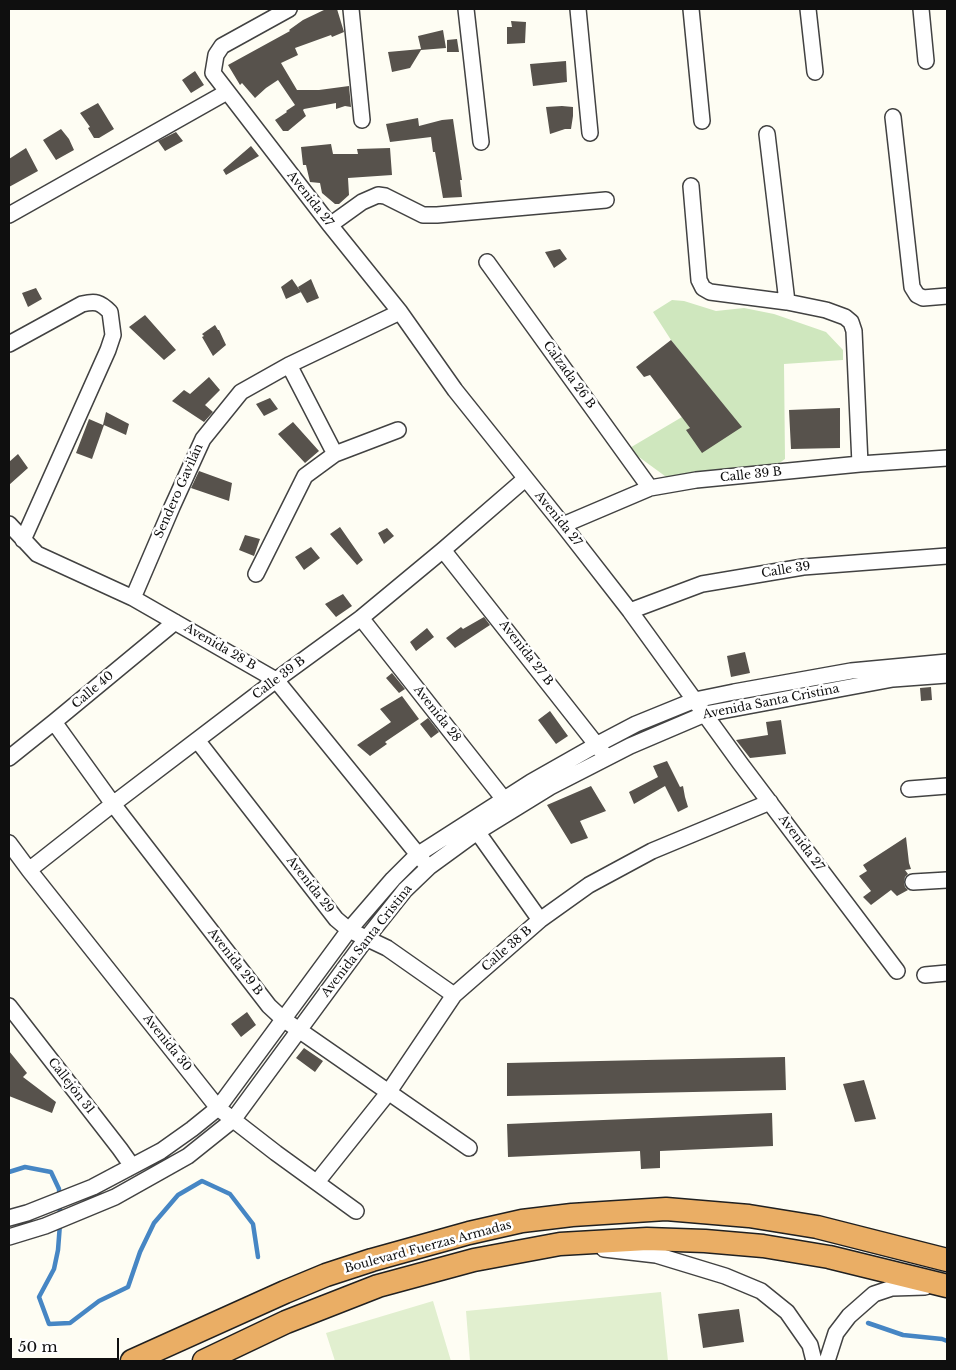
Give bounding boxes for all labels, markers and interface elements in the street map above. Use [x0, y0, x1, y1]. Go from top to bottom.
street label: Avenida 27 [284, 168, 336, 230]
street label: Calzada 26 B [540, 339, 598, 411]
street label: Sendero Gavilán [152, 442, 206, 540]
street label: Calle 39 B [719, 465, 783, 485]
street label: Avenida 27 [531, 489, 585, 549]
street label: Calle 39 [760, 559, 812, 581]
street label: Avenida 27 B [496, 617, 556, 689]
street label: Avenida 28 B [182, 621, 258, 673]
street label: Calle 39 B [250, 654, 308, 702]
street label: Calle 40 [69, 668, 117, 712]
street label: Avenida Santa Cristina [702, 682, 840, 722]
street label: Avenida 28 [410, 683, 464, 745]
street label: Avenida 27 [775, 812, 827, 874]
street label: Avenida 29 [283, 854, 337, 916]
street label: Avenida Santa Cristina [319, 882, 415, 1000]
street label: Calle 38 B [479, 923, 535, 975]
street label: Avenida 29 B [204, 926, 266, 998]
street label: Avenida 30 [140, 1012, 194, 1074]
street label: Callejón 31 [45, 1055, 97, 1117]
street label: Boulevard Fuerzas Armadas [343, 1218, 513, 1276]
scale bar [12, 1328, 121, 1360]
text: 50 m [18, 1337, 58, 1356]

